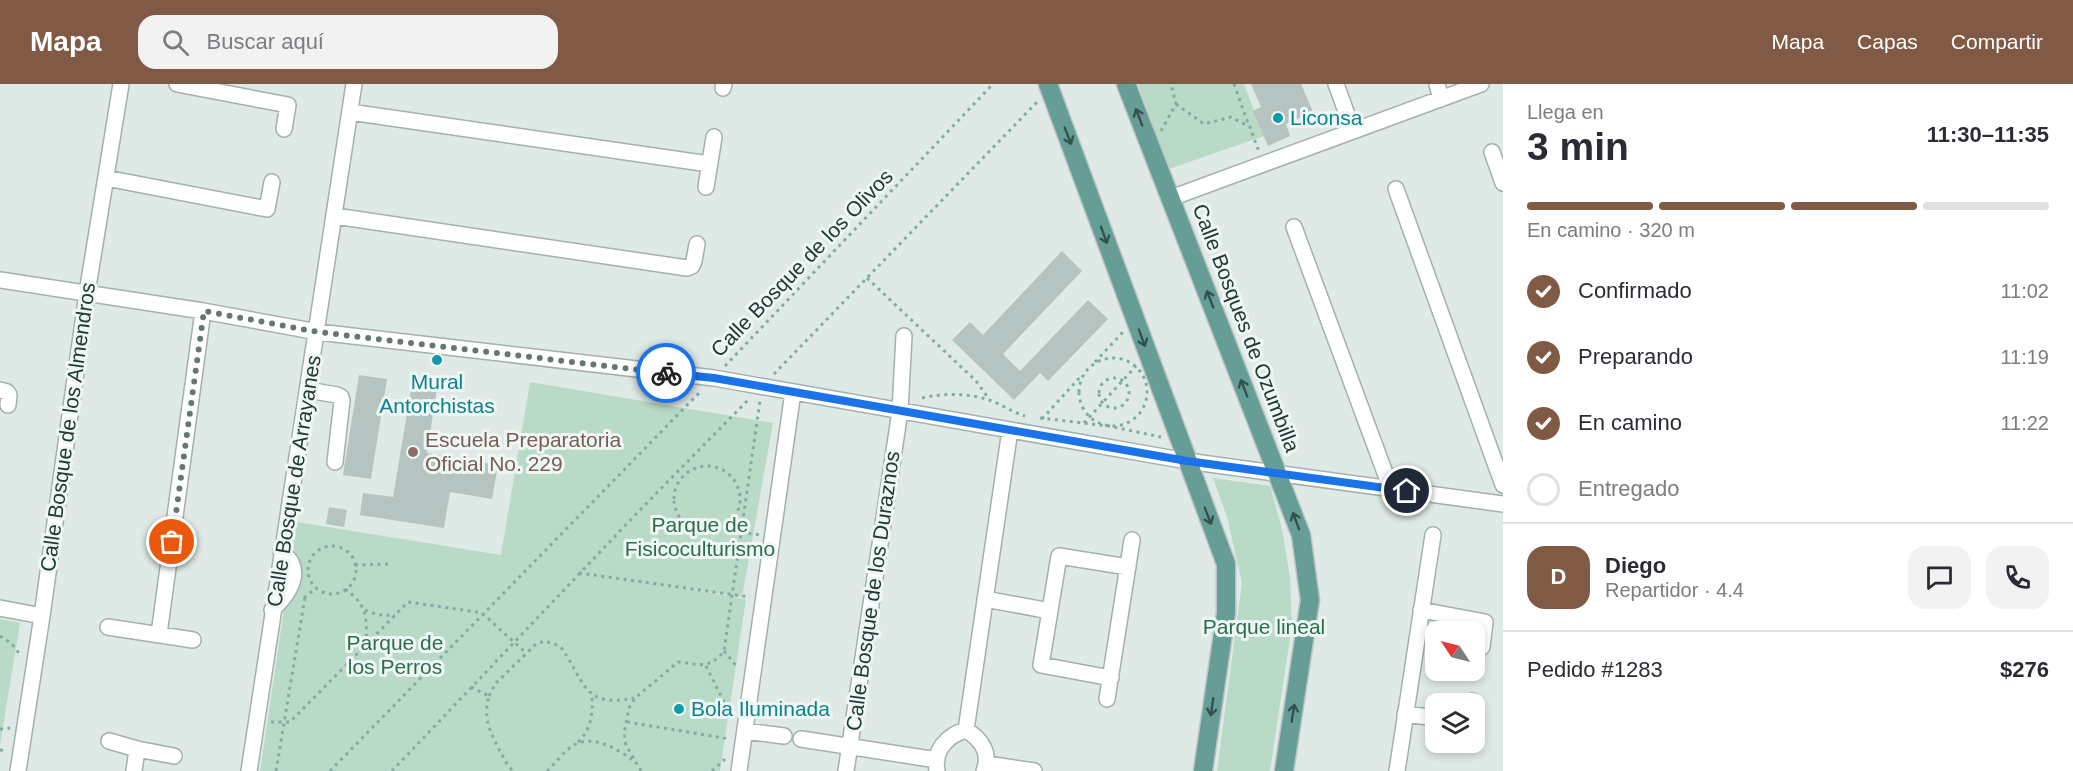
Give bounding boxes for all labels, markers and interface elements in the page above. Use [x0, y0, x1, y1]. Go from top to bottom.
search box [138, 15, 558, 69]
text: Mapa [30, 26, 102, 57]
icon: search [159, 26, 192, 59]
text: Buscar aquí [207, 29, 324, 54]
text: Mapa [1772, 30, 1824, 53]
text: Capas [1857, 30, 1918, 53]
text: Compartir [1951, 30, 2043, 53]
text: Llega en [1527, 101, 1604, 123]
place label: Liconsa [1290, 106, 1363, 129]
one-way arrow [1133, 108, 1144, 127]
marker: Liconsa [1271, 111, 1285, 125]
text: 11:30–11:35 [1927, 122, 2049, 147]
text: 3 min [1527, 125, 1629, 168]
one-way arrow [1063, 126, 1074, 145]
street label: Calle Bosque de los Olivos [706, 164, 897, 361]
street label: Calle Bosques de Ozumbilla [1188, 201, 1305, 455]
text: En camino · 320 m [1527, 219, 1695, 241]
one-way arrow [1100, 225, 1111, 244]
icon: check [1527, 275, 1560, 308]
text: Confirmado [1578, 278, 1692, 303]
text: 11:02 [2000, 280, 2049, 302]
street label: Calle Bosque de los Almendros [36, 281, 99, 573]
one-way arrow [1204, 290, 1215, 309]
one-way arrow [1137, 328, 1148, 346]
icon: check [1527, 341, 1560, 374]
courier [636, 343, 696, 403]
text: Preparando [1578, 344, 1693, 369]
text: 11:19 [2000, 346, 2049, 368]
street label: Calle Bosque de Arrayanes [262, 353, 325, 608]
marker: Mural Antorchistas [430, 353, 444, 367]
icon: bike [650, 357, 683, 390]
place label: Mural Antorchistas [379, 370, 495, 417]
one-way arrow [1238, 379, 1249, 398]
icon: check [1527, 407, 1560, 440]
text: En camino [1578, 410, 1682, 435]
text: 11:22 [2000, 412, 2049, 434]
place label: Escuela Preparatoria Oficial No. 229 [425, 428, 621, 475]
marker: Escuela Preparatoria Oficial No. 229 [406, 445, 420, 459]
street label: Calle Bosque de los Duraznos [841, 449, 904, 732]
pin [1381, 465, 1432, 516]
icon: home [1390, 474, 1423, 507]
text: Entregado [1578, 476, 1680, 501]
one-way arrow [1203, 506, 1214, 525]
one-way arrow [1290, 512, 1301, 531]
park label: Parque de Fisicoculturismo [625, 513, 775, 560]
pin [146, 516, 197, 567]
icon: bag [155, 525, 188, 558]
button: chat [1908, 546, 1971, 609]
button: phone [1986, 546, 2049, 609]
text: Diego [1605, 553, 1666, 578]
text: D [1551, 564, 1566, 589]
text: Repartidor · 4.4 [1605, 579, 1744, 601]
park label: Parque lineal [1203, 615, 1325, 638]
north arrow [1425, 621, 1485, 681]
map controls [1425, 621, 1485, 753]
park label: Parque de los Perros [347, 631, 443, 678]
text: Pedido #1283 [1527, 657, 1663, 682]
text: $276 [2000, 657, 2049, 682]
button: layers [1425, 693, 1485, 753]
one-way arrow [1207, 696, 1218, 716]
place label: Bola Iluminada [691, 697, 830, 720]
marker: Bola Iluminada [672, 702, 686, 716]
one-way arrow [1287, 704, 1298, 724]

